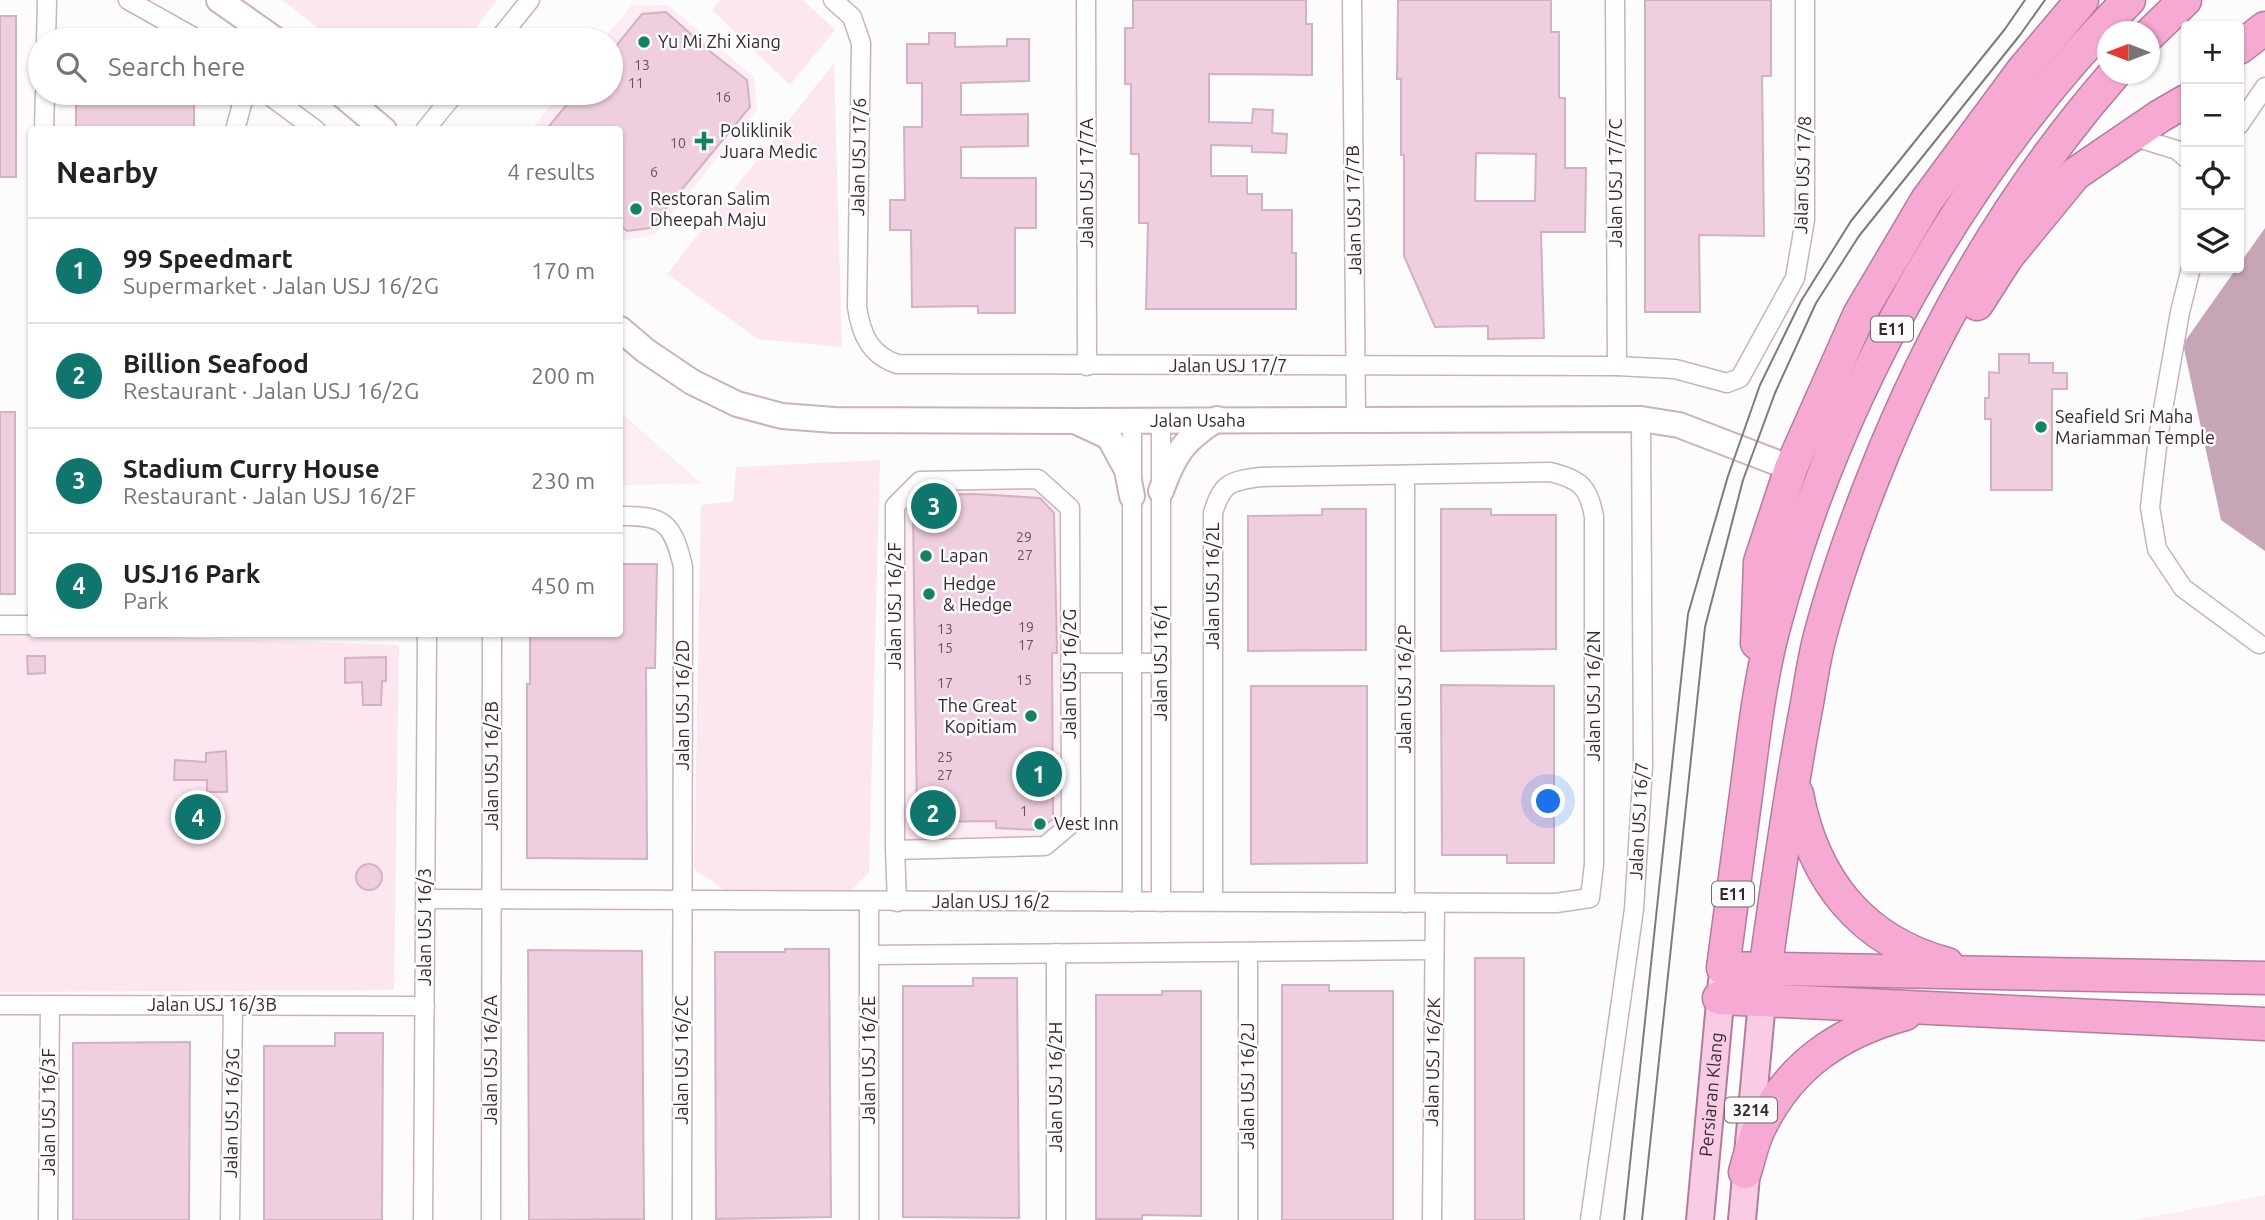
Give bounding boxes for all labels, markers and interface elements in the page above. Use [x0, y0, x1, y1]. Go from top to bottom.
north arrow [2097, 21, 2160, 84]
map controls [2181, 21, 2244, 273]
button: + [2181, 21, 2244, 84]
search box [28, 28, 623, 105]
place label: Yu Mi Zhi Xiang [658, 31, 781, 51]
marker: Yu Mi Zhi Xiang [636, 34, 652, 50]
icon: search [52, 48, 90, 86]
text: Search here [108, 52, 245, 81]
house number: 13 [634, 57, 650, 73]
house number: 11 [628, 75, 644, 91]
button: − [2181, 84, 2244, 147]
house number: 16 [715, 89, 731, 105]
street label: Jalan USJ 17/6 [847, 98, 869, 216]
street label: Jalan USJ 17/8 [1790, 116, 1814, 234]
street label: Jalan USJ 17/7A [1076, 118, 1096, 248]
street label: Jalan USJ 17/7C [1605, 118, 1625, 248]
place label: Poliklinik Juara Medic [720, 120, 817, 161]
marker: Poliklinik Juara Medic [694, 131, 714, 151]
house number: 10 [670, 135, 686, 151]
street label: Jalan USJ 17/7B [1342, 145, 1364, 275]
button: locate [2181, 147, 2244, 210]
text: Nearby [56, 155, 158, 189]
text: 4 results [507, 159, 595, 184]
house number: 6 [650, 164, 658, 180]
place label: Restoran Salim Dheepah Maju [650, 188, 770, 229]
marker: Restoran Salim Dheepah Maju [628, 201, 644, 217]
button: layers [2181, 210, 2244, 273]
text: 99 Speedmart [123, 244, 293, 273]
text: 1 [73, 258, 85, 283]
text: 170 m [531, 258, 595, 283]
text: Supermarket · Jalan USJ 16/2G [123, 273, 439, 298]
road number: E11 [1871, 316, 1913, 342]
text: Billion Seafood [123, 349, 309, 378]
street label: Jalan USJ 17/7 [1169, 355, 1287, 375]
text: 2 [73, 363, 85, 388]
text: 200 m [531, 363, 595, 388]
text: Restaurant · Jalan USJ 16/2G [123, 378, 419, 403]
place label: Seafield Sri Maha Mariamman Temple [2055, 406, 2215, 447]
street label: Jalan Usaha [1150, 409, 1245, 430]
marker: Seafield Sri Maha Mariamman Temple [2033, 419, 2049, 435]
text: Stadium Curry House [123, 454, 380, 483]
text: 3 [73, 468, 85, 493]
text: 230 m [531, 468, 595, 493]
pin: 3 [911, 480, 957, 532]
text: Restaurant · Jalan USJ 16/2F [123, 483, 416, 508]
street label: Jalan USJ 16/2L [1202, 522, 1222, 650]
house number: 29 [1016, 529, 1032, 545]
street label: Jalan USJ 16/2F [884, 542, 904, 670]
place label: Lapan [940, 545, 989, 565]
house number: 27 [1017, 547, 1033, 563]
marker: Lapan [918, 548, 934, 564]
text: USJ16 Park [123, 559, 260, 588]
text: 4 [73, 573, 85, 598]
text: 450 m [531, 573, 595, 598]
place label: Hedge & Hedge [943, 573, 1012, 614]
marker: Hedge & Hedge [921, 586, 937, 602]
text: Park [123, 588, 169, 613]
street label: Jalan USJ 16/1 [1150, 603, 1170, 721]
street label: Jalan USJ 16/2G [1059, 609, 1079, 739]
house number: 19 [1018, 619, 1034, 635]
house number: 13 [937, 621, 953, 637]
street label: Jalan USJ 16/2P [1394, 624, 1414, 754]
street label: Jalan USJ 16/2N [1583, 630, 1603, 762]
house number: 17 [1018, 637, 1034, 653]
street label: Jalan USJ 16/2D [672, 639, 692, 771]
house number: 15 [937, 640, 953, 656]
house number: 15 [1016, 672, 1032, 688]
house number: 17 [937, 675, 953, 691]
place label: The Great Kopitiam [938, 695, 1017, 736]
street label: Jalan USJ 16/2B [481, 701, 501, 831]
marker: The Great Kopitiam [1023, 708, 1039, 724]
pin: 1 [1016, 748, 1062, 800]
house number: 25 [937, 749, 953, 765]
street label: Jalan USJ 16/7 [1625, 761, 1651, 881]
house number: 27 [937, 767, 953, 783]
your location [1531, 784, 1565, 818]
pin: 2 [910, 787, 956, 839]
pin: 4 [175, 791, 221, 843]
house number: 1 [1020, 803, 1028, 819]
place label: Vest Inn [1054, 813, 1119, 833]
marker: Vest Inn [1032, 816, 1048, 832]
street label: Jalan USJ 16/3 [414, 868, 434, 986]
road number: E11 [1712, 881, 1754, 906]
street label: Jalan USJ 16/2 [932, 891, 1050, 911]
street label: Jalan USJ 16/3B [147, 994, 277, 1014]
street label: Jalan USJ 16/2A [480, 995, 500, 1125]
street label: Jalan USJ 16/2C [671, 995, 691, 1125]
street label: Jalan USJ 16/2E [858, 996, 878, 1124]
street label: Jalan USJ 16/2K [1421, 997, 1443, 1127]
street label: Jalan USJ 16/2H [1045, 1022, 1065, 1152]
street label: Jalan USJ 16/2J [1237, 1022, 1257, 1150]
street label: Persiaran Klang [1695, 1031, 1726, 1157]
street label: Jalan USJ 16/3F [38, 1048, 58, 1176]
street label: Jalan USJ 16/3G [220, 1048, 242, 1178]
road number: 3214 [1725, 1098, 1777, 1122]

